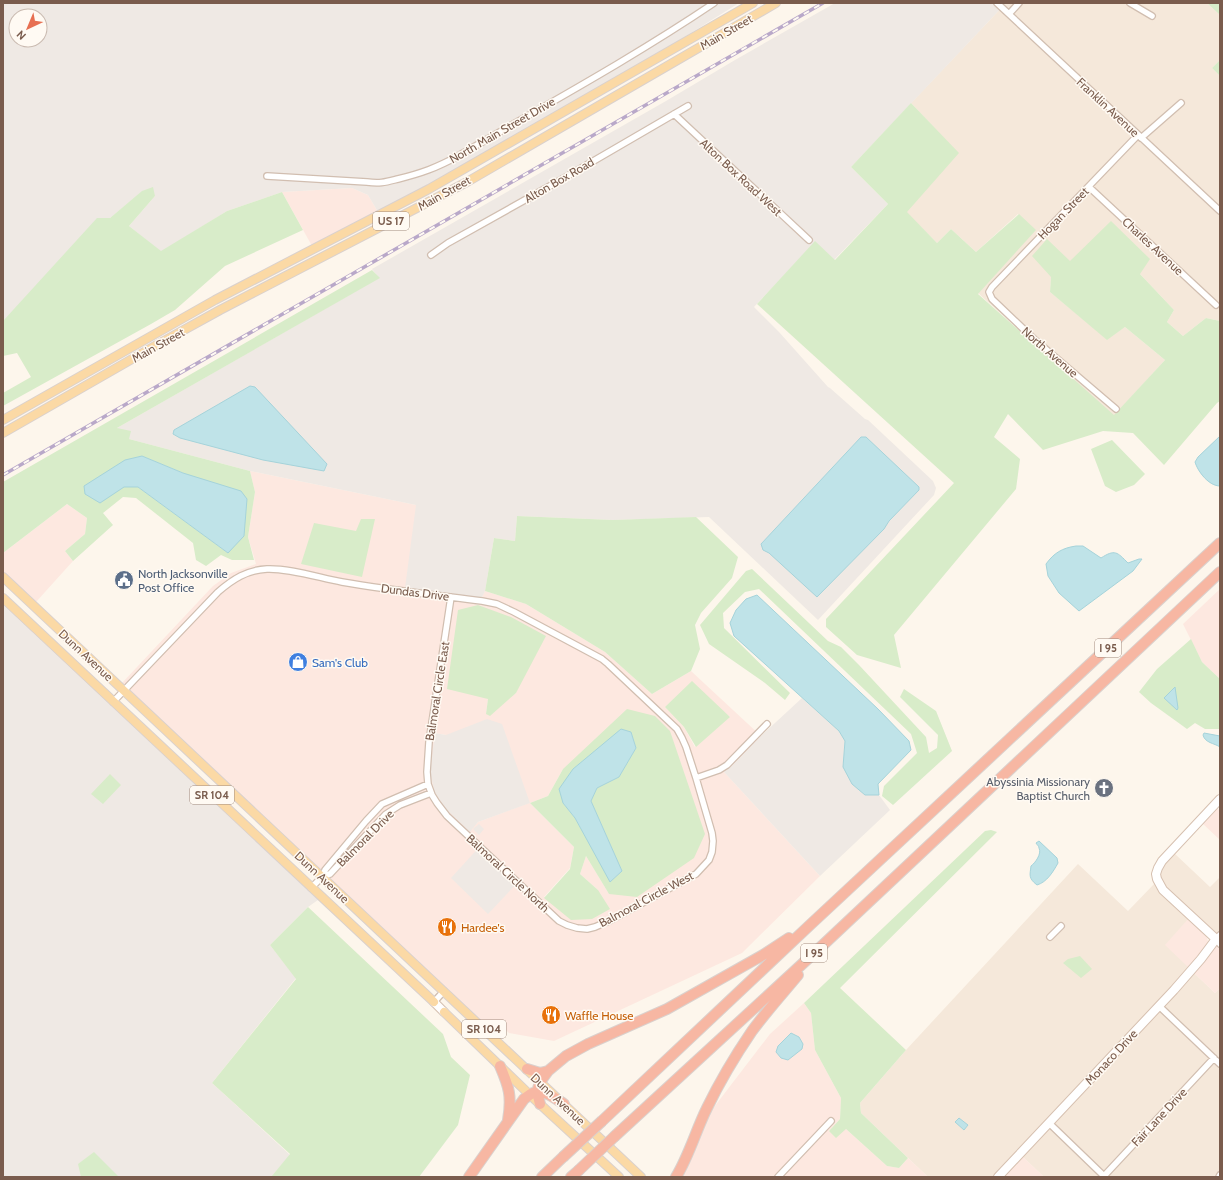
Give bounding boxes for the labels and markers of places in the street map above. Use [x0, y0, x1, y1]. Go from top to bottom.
place label: North Jacksonville Post Office [138, 566, 228, 595]
public building icon: North Jacksonville Post Office [113, 569, 135, 591]
shop icon: Sam's Club [287, 651, 309, 673]
place label: Sam's Club [312, 655, 368, 670]
place label: Abyssinia Missionary Baptist Church [986, 774, 1090, 803]
church icon: Abyssinia Missionary Baptist Church [1093, 777, 1115, 799]
restaurant icon: Hardee's [436, 916, 458, 938]
place label: Hardee's [461, 920, 504, 935]
restaurant icon: Waffle House [540, 1004, 562, 1026]
place label: Waffle House [565, 1008, 633, 1023]

